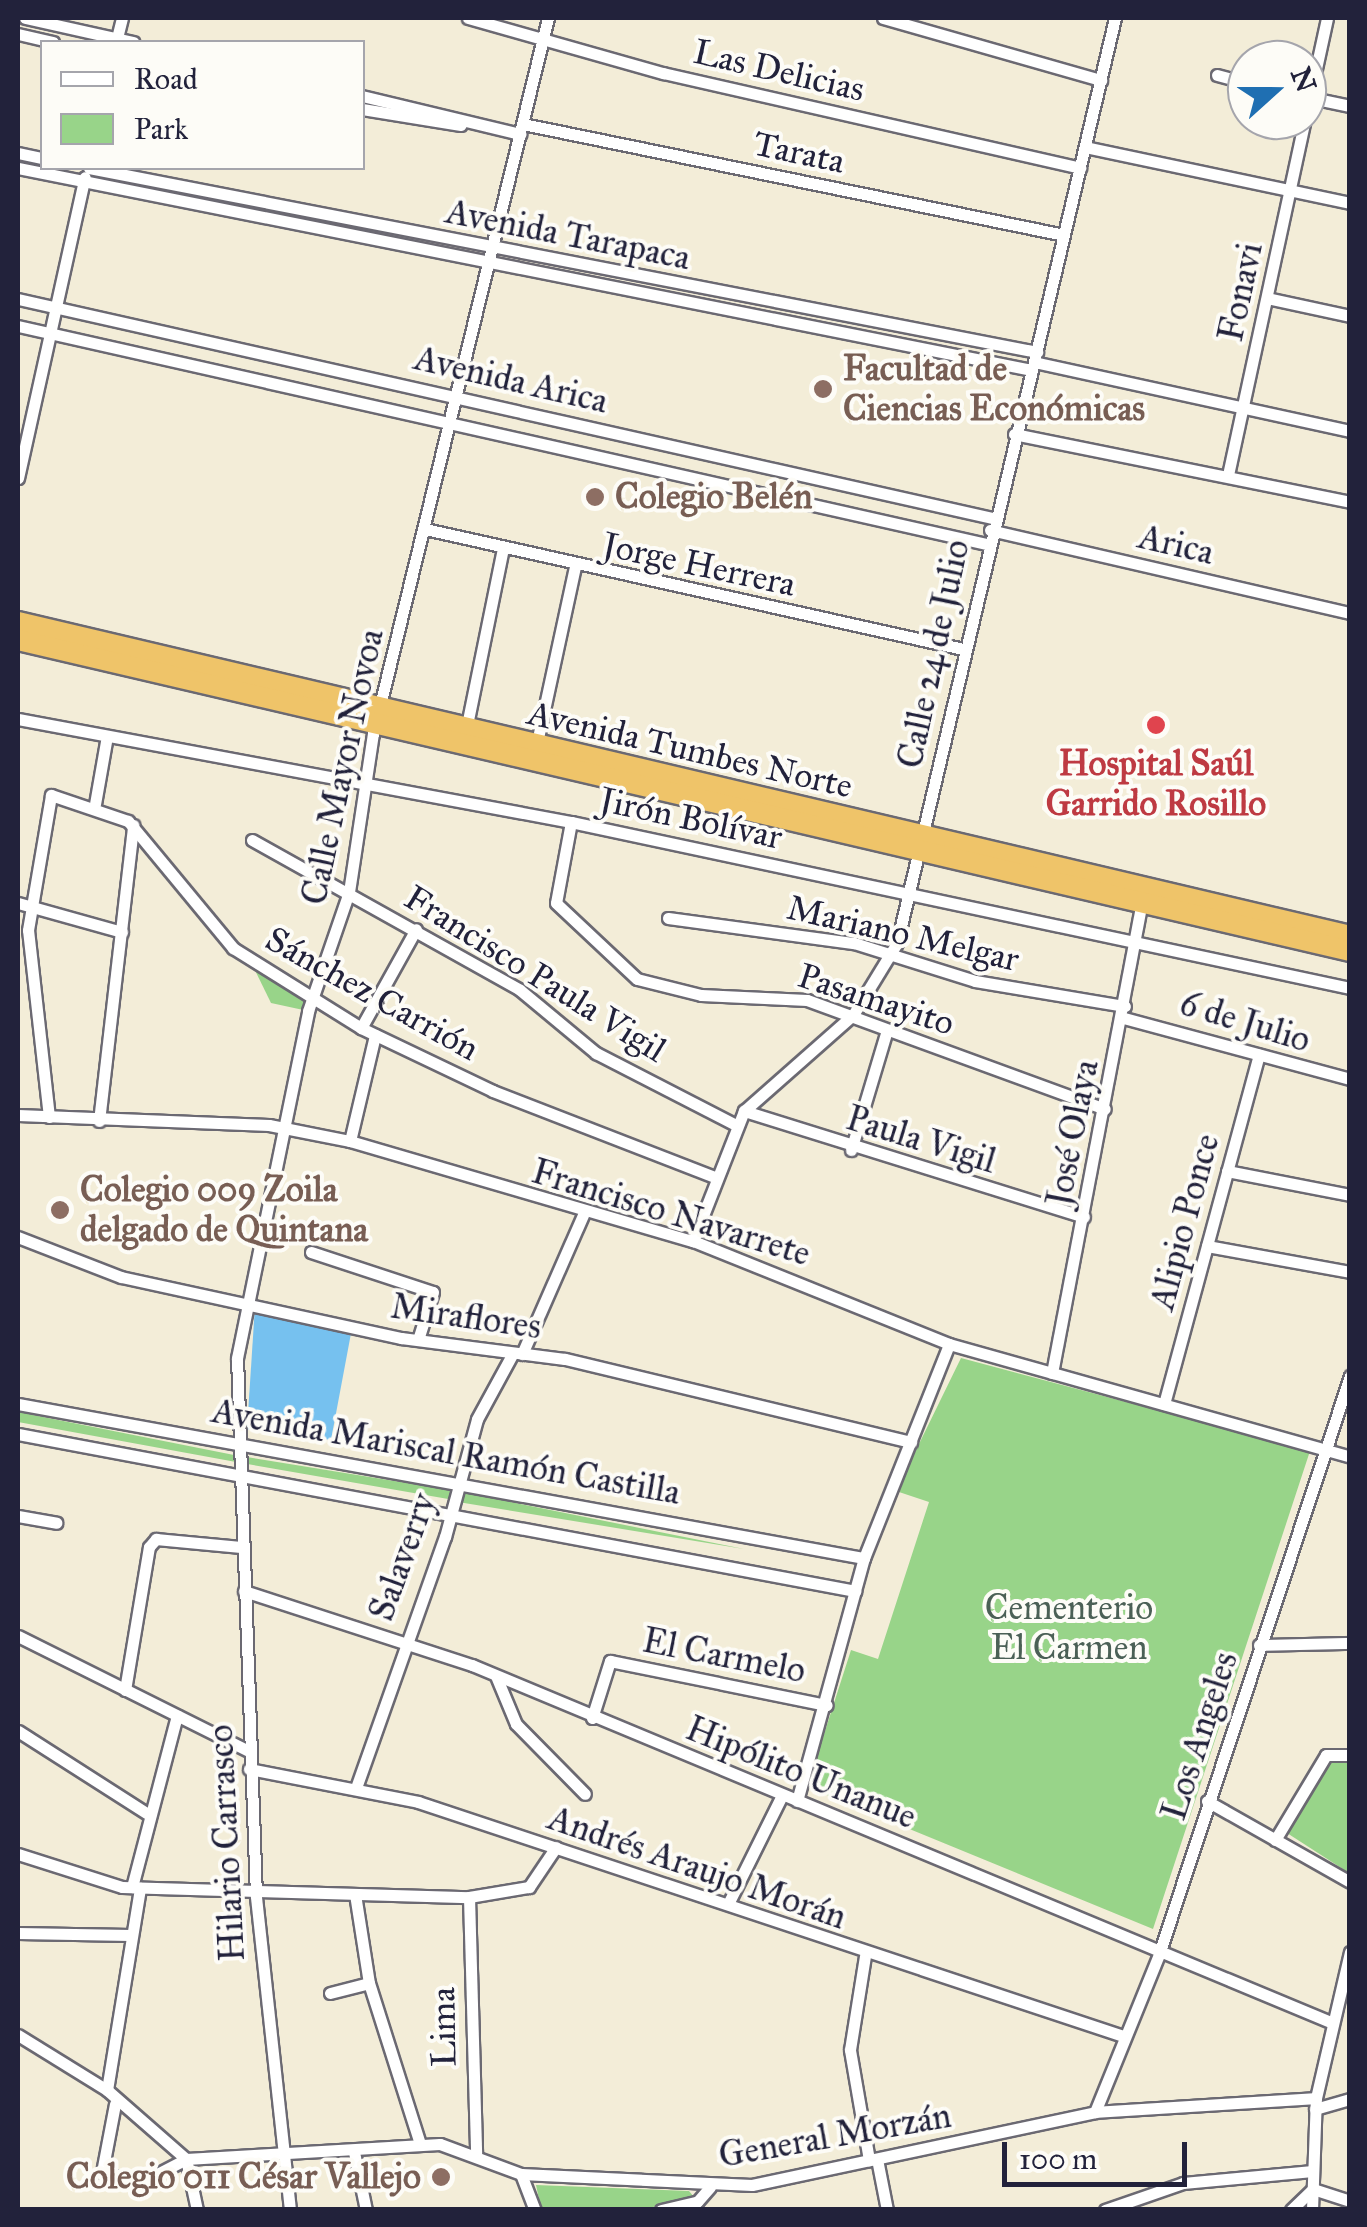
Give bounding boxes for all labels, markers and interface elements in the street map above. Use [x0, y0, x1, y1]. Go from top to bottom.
street label: Las Delicias [689, 31, 869, 111]
legend [40, 40, 365, 170]
north arrow [1227, 40, 1327, 140]
text: Road [134, 61, 198, 97]
text: N [1283, 62, 1324, 97]
text: Park [134, 111, 188, 147]
street label: Tarata [750, 123, 848, 183]
street label: Avenida Tarapaca [442, 191, 694, 279]
street label: Fonavi [1210, 239, 1272, 345]
street label: Avenida Arica [410, 337, 612, 423]
place label: Facultad de Ciencias Económicas [843, 348, 1145, 430]
marker: Facultad de Ciencias Económicas [812, 378, 834, 400]
place label: Colegio Belén [615, 476, 812, 518]
marker: Colegio Belén [584, 486, 606, 508]
street label: Arica [1134, 516, 1218, 574]
street label: Jorge Herrera [599, 524, 799, 606]
street label: Calle 24 de Julio [889, 536, 979, 772]
street label: Calle Mayor Novoa [293, 625, 393, 909]
street label: Avenida Tumbes Norte [524, 692, 856, 808]
marker: Hospital Saúl Garrido Rosillo [1143, 712, 1169, 738]
place label: Hospital Saúl Garrido Rosillo [1046, 743, 1266, 825]
street label: Jirón Bolívar [596, 779, 786, 859]
street label: Francisco Paula Vigil [397, 877, 673, 1071]
street label: Mariano Melgar [783, 887, 1023, 981]
street label: Sánchez Carrión [258, 918, 486, 1070]
street label: Pasamayito [793, 955, 959, 1045]
street label: 6 de Julio [1175, 982, 1315, 1062]
street label: José Olaya [1038, 1056, 1108, 1210]
street label: Paula Vigil [841, 1097, 1001, 1183]
street label: Alipio Ponce [1141, 1129, 1229, 1315]
street label: Francisco Navarrete [527, 1151, 815, 1275]
place label: Colegio 009 Zoila delgado de Quintana [80, 1169, 368, 1251]
marker: Colegio 009 Zoila delgado de Quintana [49, 1199, 71, 1221]
street label: Miraflores [388, 1286, 544, 1348]
street label: Avenida Mariscal Ramón Castilla [209, 1390, 683, 1514]
street label: Salaverry [361, 1488, 445, 1626]
park label: Cementerio El Carmen [985, 1587, 1153, 1669]
street label: El Carmelo [639, 1620, 809, 1692]
street label: Los Angeles [1153, 1647, 1247, 1825]
street label: Hipólito Unanue [680, 1708, 922, 1838]
street label: Hilario Carrasco [200, 1723, 254, 1963]
street label: Andrés Araujo Morán [543, 1797, 851, 1939]
street label: Lima [422, 1987, 466, 2067]
street label: General Morzán [716, 2095, 954, 2177]
scale bar [1007, 2122, 1192, 2184]
text: 100 m [1019, 2141, 1097, 2177]
place label: Colegio 011 César Vallejo [66, 2156, 421, 2198]
marker: Colegio 011 César Vallejo [430, 2166, 452, 2188]

